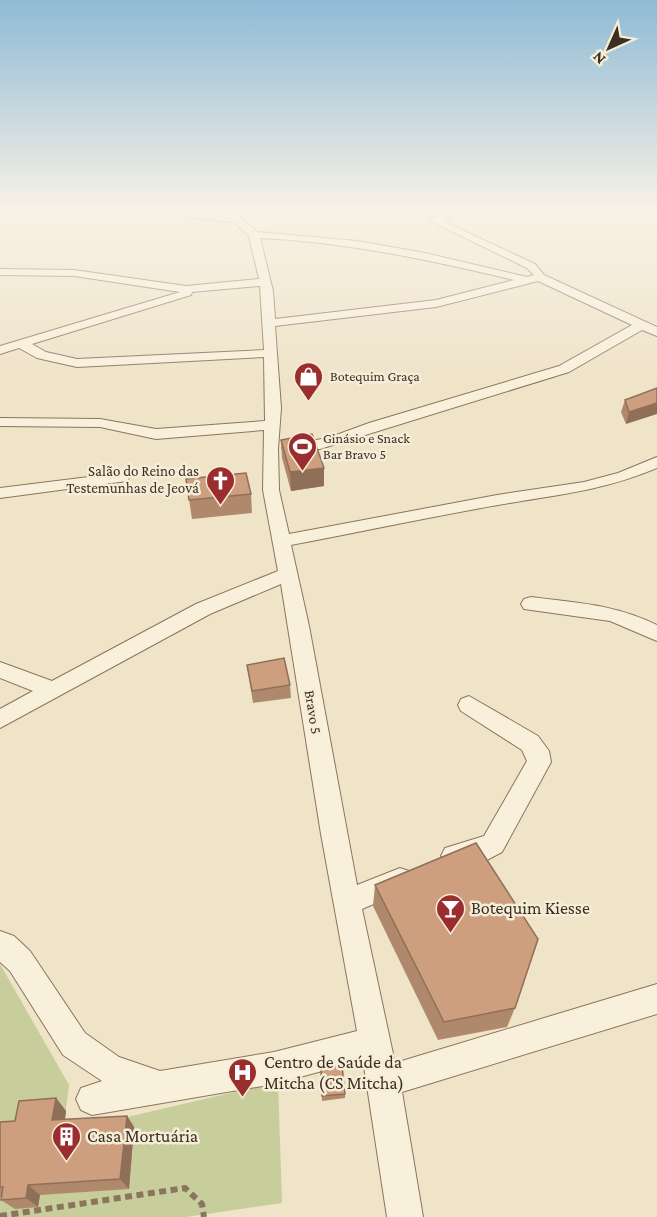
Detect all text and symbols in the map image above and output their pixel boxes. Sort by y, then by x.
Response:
north arrow [579,18,639,78]
text: N [589,48,609,68]
shop icon: Botequim Graça [293,360,325,402]
place label: Botequim Graça [330,368,420,384]
sports icon: Ginásio e Snack Bar Bravo 5 [286,430,318,472]
place label: Ginásio e Snack Bar Bravo 5 [323,430,410,462]
place label: Salão do Reino das Testemunhas de Jeová [66,463,199,497]
church icon: Salão do Reino das Testemunhas de Jeová [204,464,236,506]
street label: Bravo 5 [302,689,324,735]
bar icon: Botequim Kiesse [434,892,466,934]
place label: Botequim Kiesse [471,898,590,918]
place label: Centro de Saúde da Mitcha (CS Mitcha) [264,1052,404,1094]
hospital icon: Centro de Saúde da Mitcha (CS Mitcha) [227,1056,259,1098]
building icon: Casa Mortuária [50,1120,82,1162]
place label: Casa Mortuária [87,1126,198,1146]

